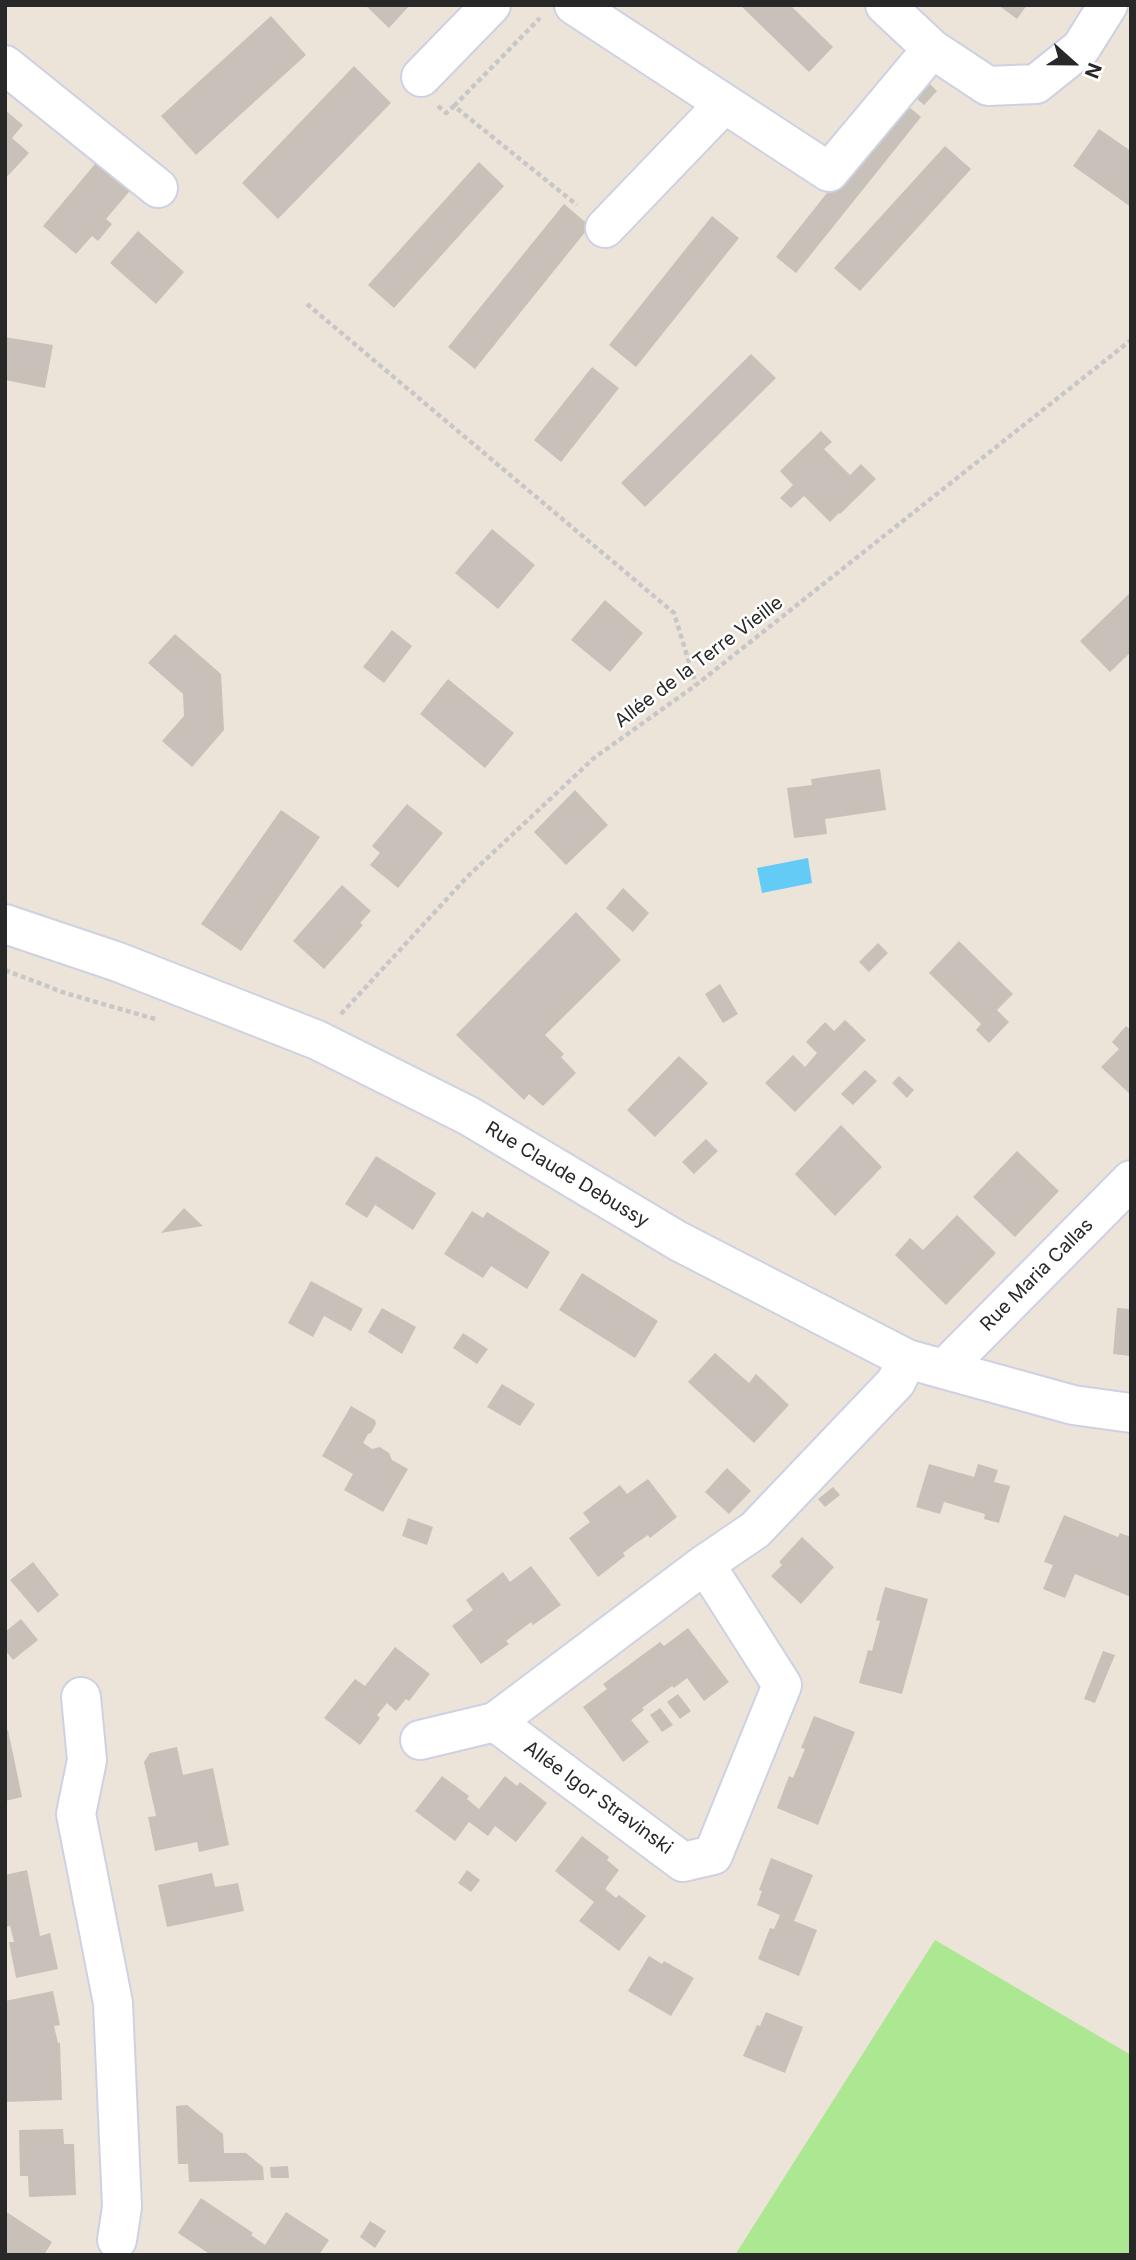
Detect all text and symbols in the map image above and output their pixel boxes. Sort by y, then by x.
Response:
north arrow [1038,28,1108,98]
text: N [1080,60,1106,82]
street label: Allée de la Terre Vieille [610,591,788,733]
street label: Rue Claude Debussy [481,1117,653,1233]
street label: Rue Maria Callas [976,1214,1098,1336]
street label: Allée Igor Stravinski [519,1736,677,1860]

